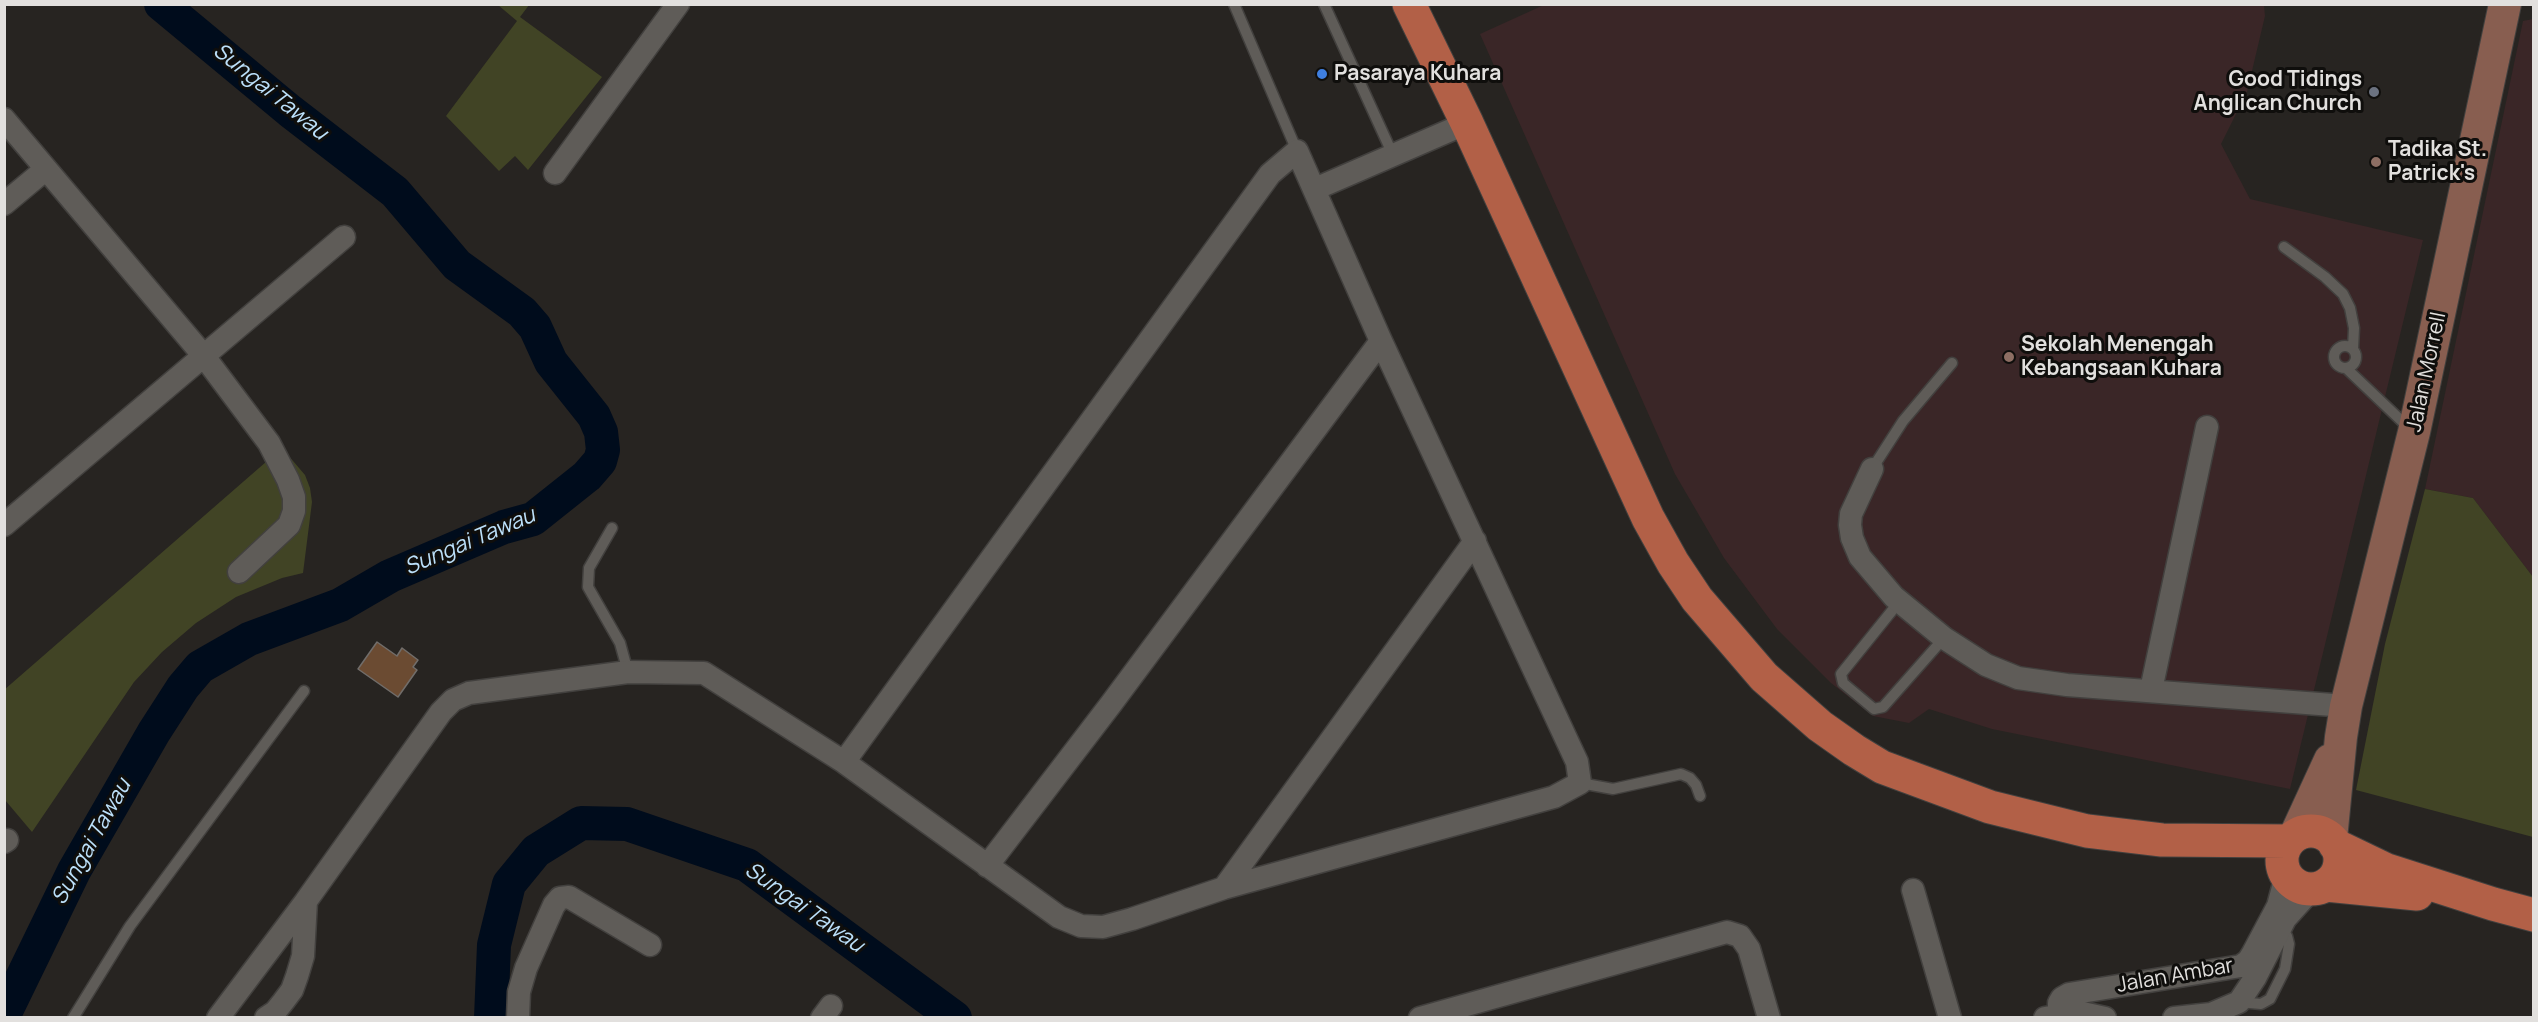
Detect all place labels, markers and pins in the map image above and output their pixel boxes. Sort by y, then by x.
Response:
place label: Pasaraya Kuhara [1334,61,1501,87]
marker: Pasaraya Kuhara [1315,67,1329,81]
place label: Good Tidings Anglican Church [2194,67,2362,117]
marker: Good Tidings Anglican Church [2367,85,2381,99]
place label: Tadika St. Patrick's [2388,137,2487,187]
marker: Tadika St. Patrick's [2369,155,2383,169]
place label: Sekolah Menengah Kebangsaan Kuhara [2021,332,2222,382]
marker: Sekolah Menengah Kebangsaan Kuhara [2002,350,2016,364]

